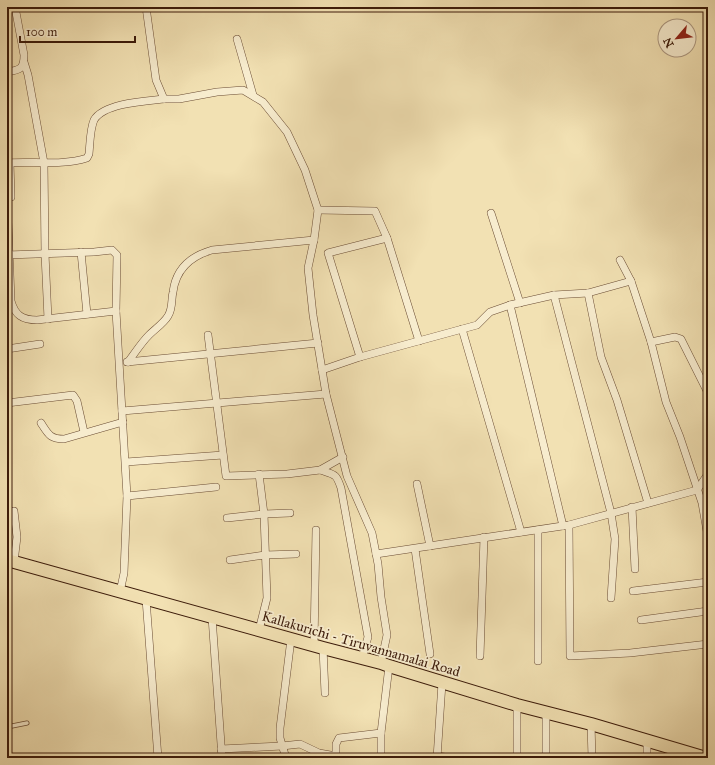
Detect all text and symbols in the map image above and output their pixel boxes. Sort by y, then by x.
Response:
scale bar [20,18,135,44]
north arrow [657,18,697,58]
text: 100 m [26,25,57,39]
text: N [660,35,677,50]
street label: Kallakurichi - Tiruvannamalai Road [260,607,462,681]

